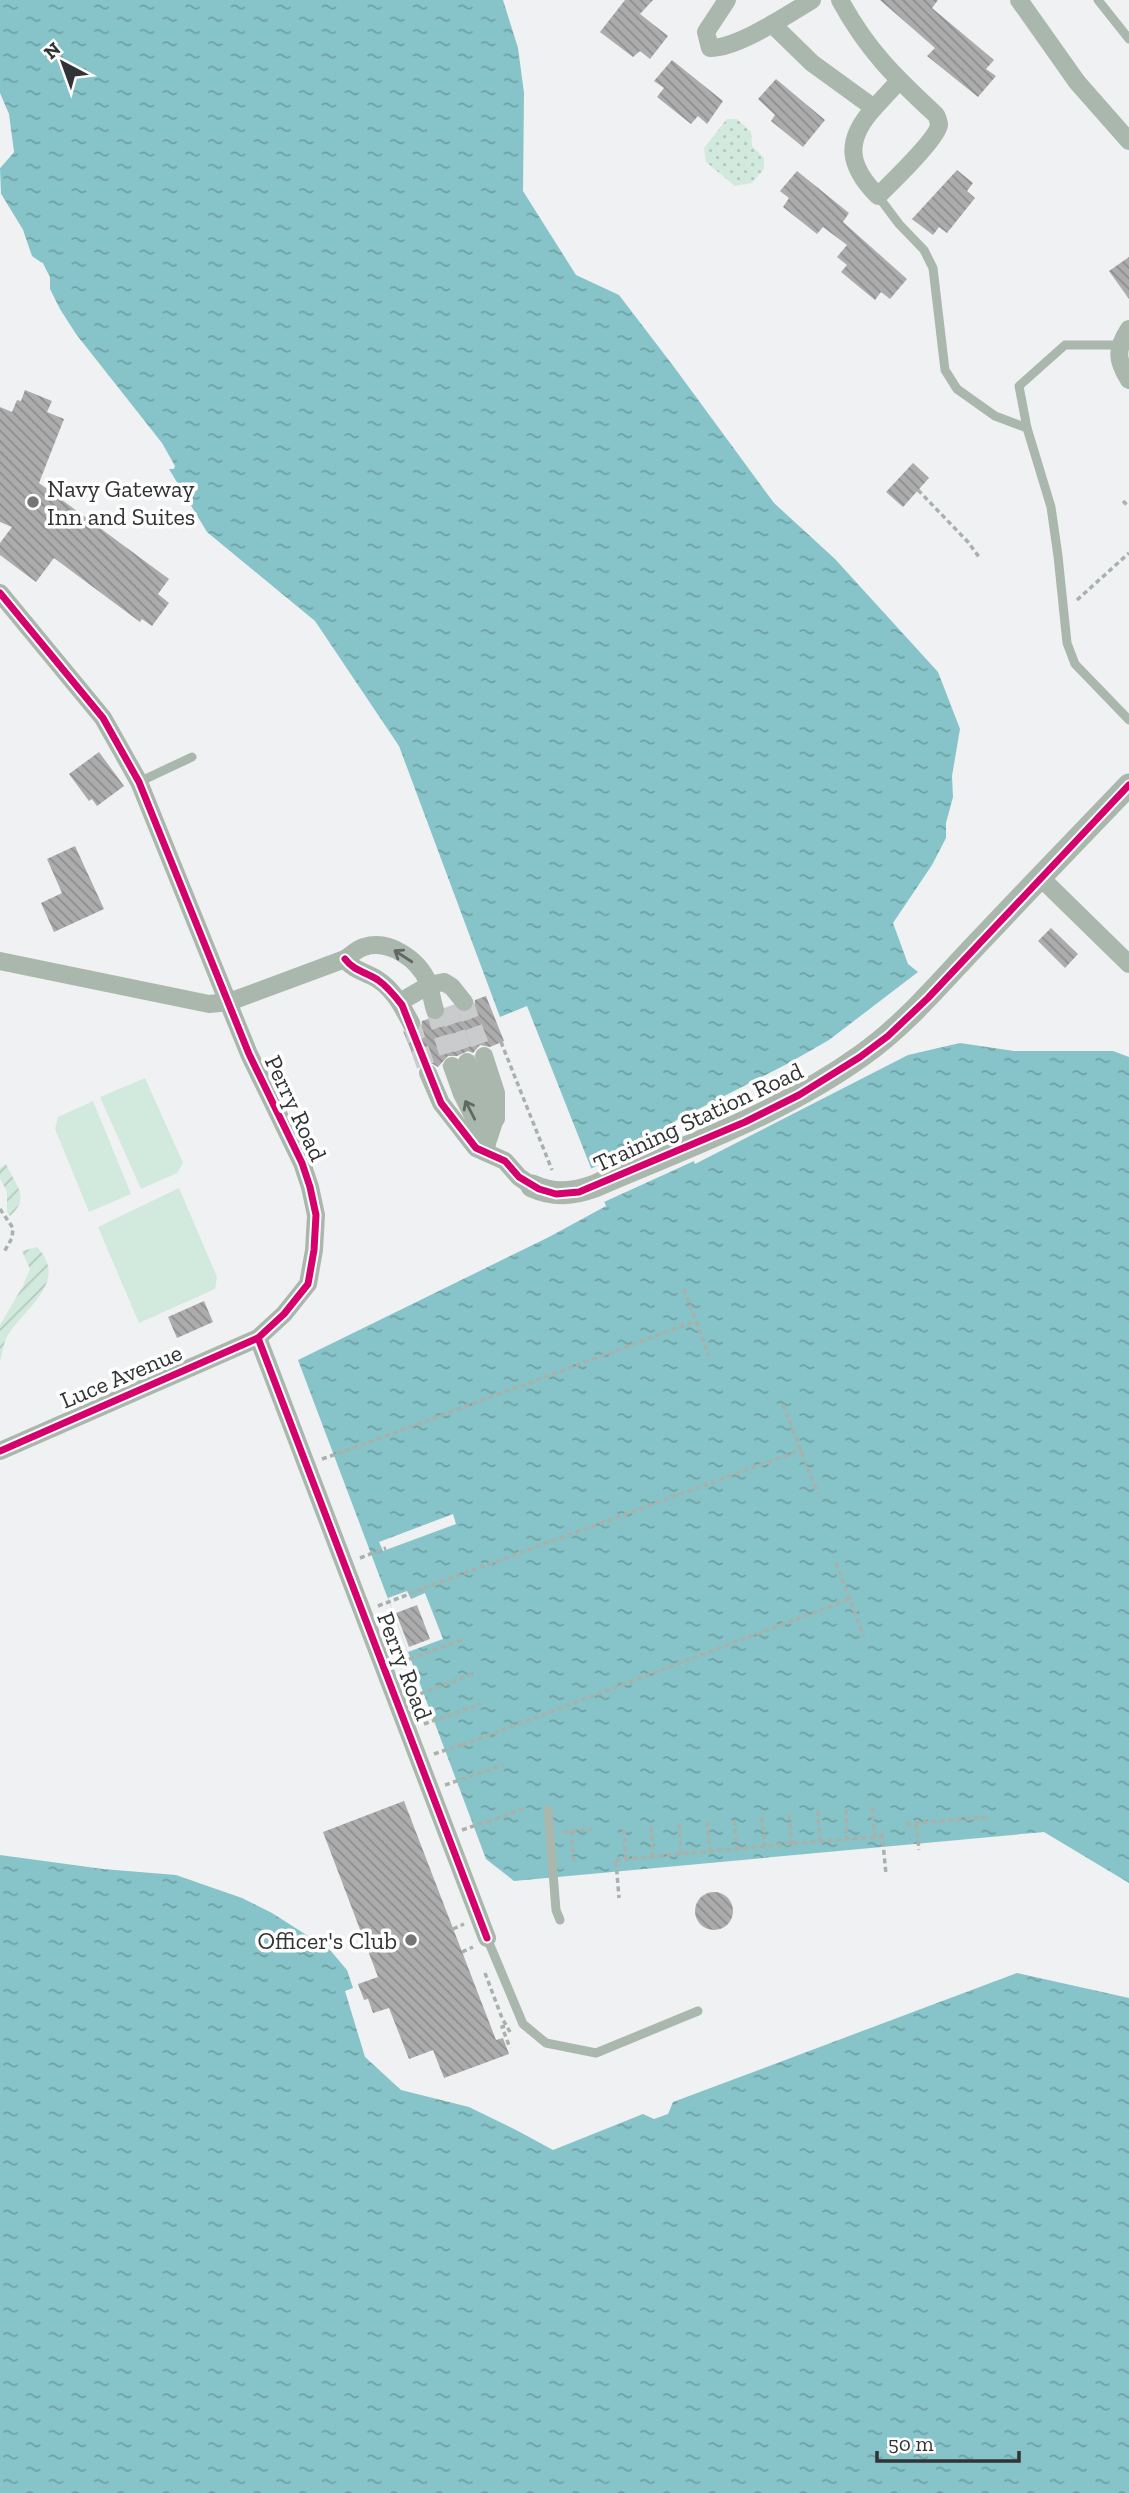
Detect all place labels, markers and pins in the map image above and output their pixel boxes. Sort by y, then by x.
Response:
place label: Navy Gateway Inn and Suites [47,474,195,531]
marker: Navy Gateway Inn and Suites [25,494,41,510]
place label: Officer's Club [258,1926,397,1955]
marker: Officer's Club [403,1932,419,1948]

